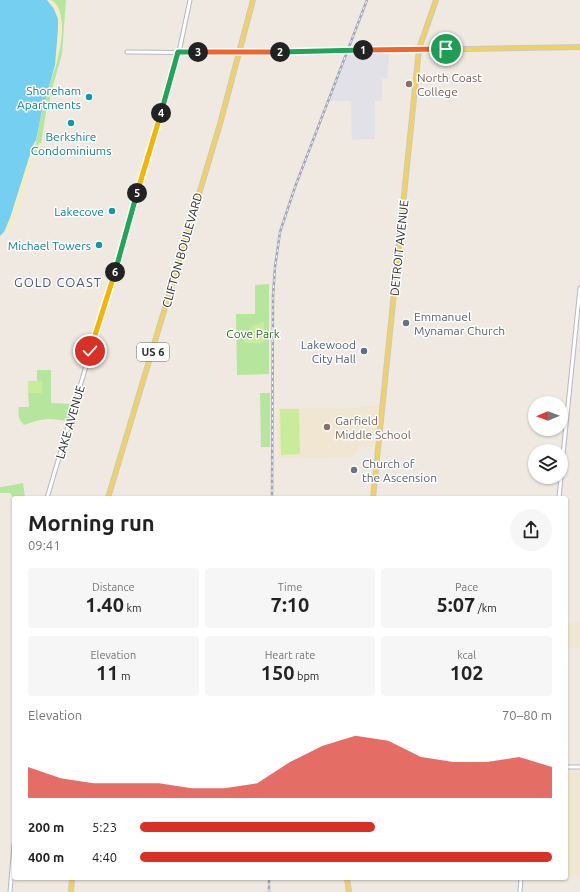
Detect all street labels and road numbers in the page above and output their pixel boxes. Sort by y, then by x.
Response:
street label: CLIFTON BOULEVARD [159,191,205,309]
street label: DETROIT AVENUE [388,199,411,297]
road number: US 6 [137,343,169,361]
street label: LAKE AVENUE [53,383,87,460]

